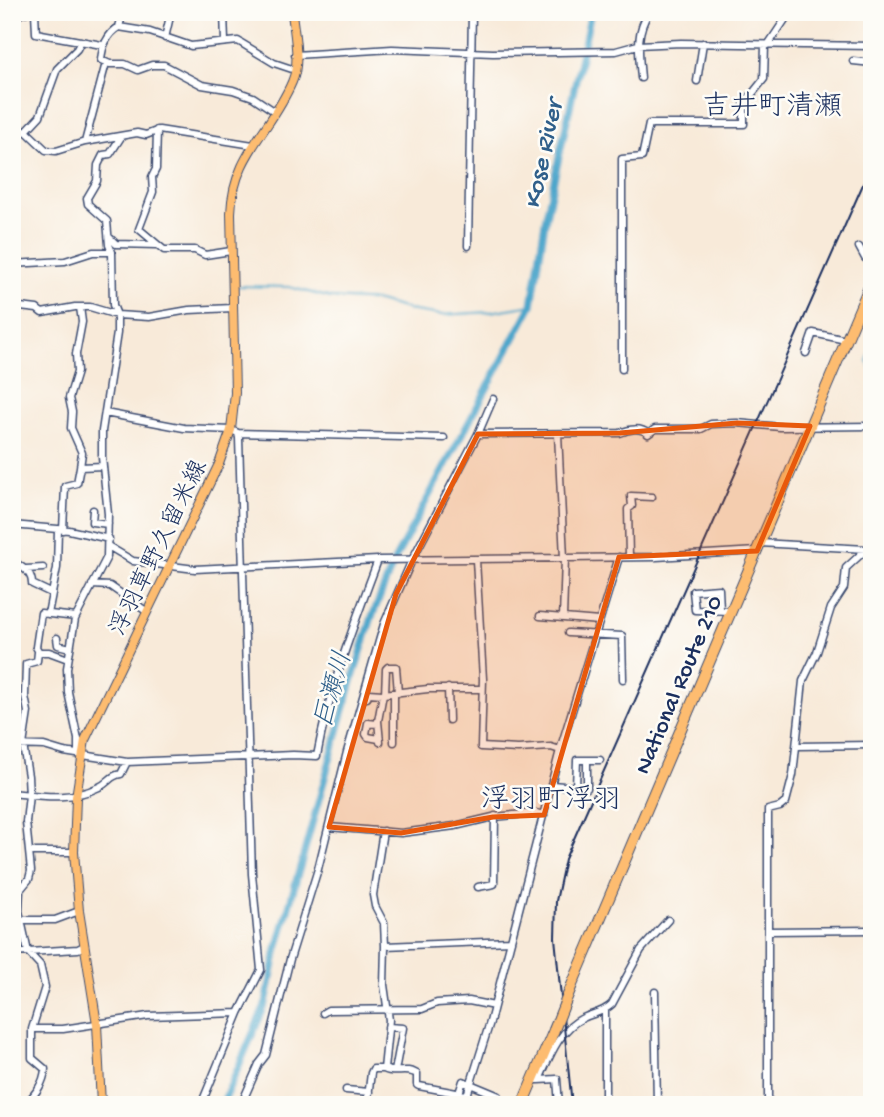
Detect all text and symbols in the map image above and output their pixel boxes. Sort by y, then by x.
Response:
district label: 吉井町清瀬 [702,91,842,125]
water label: Kose River [519,93,573,212]
street label: 浮羽草野久留米線 [104,455,215,641]
street label: National Route 210 [629,592,731,779]
water label: 巨瀬川 [309,648,361,732]
district label: 浮羽町浮羽 [481,784,621,818]

